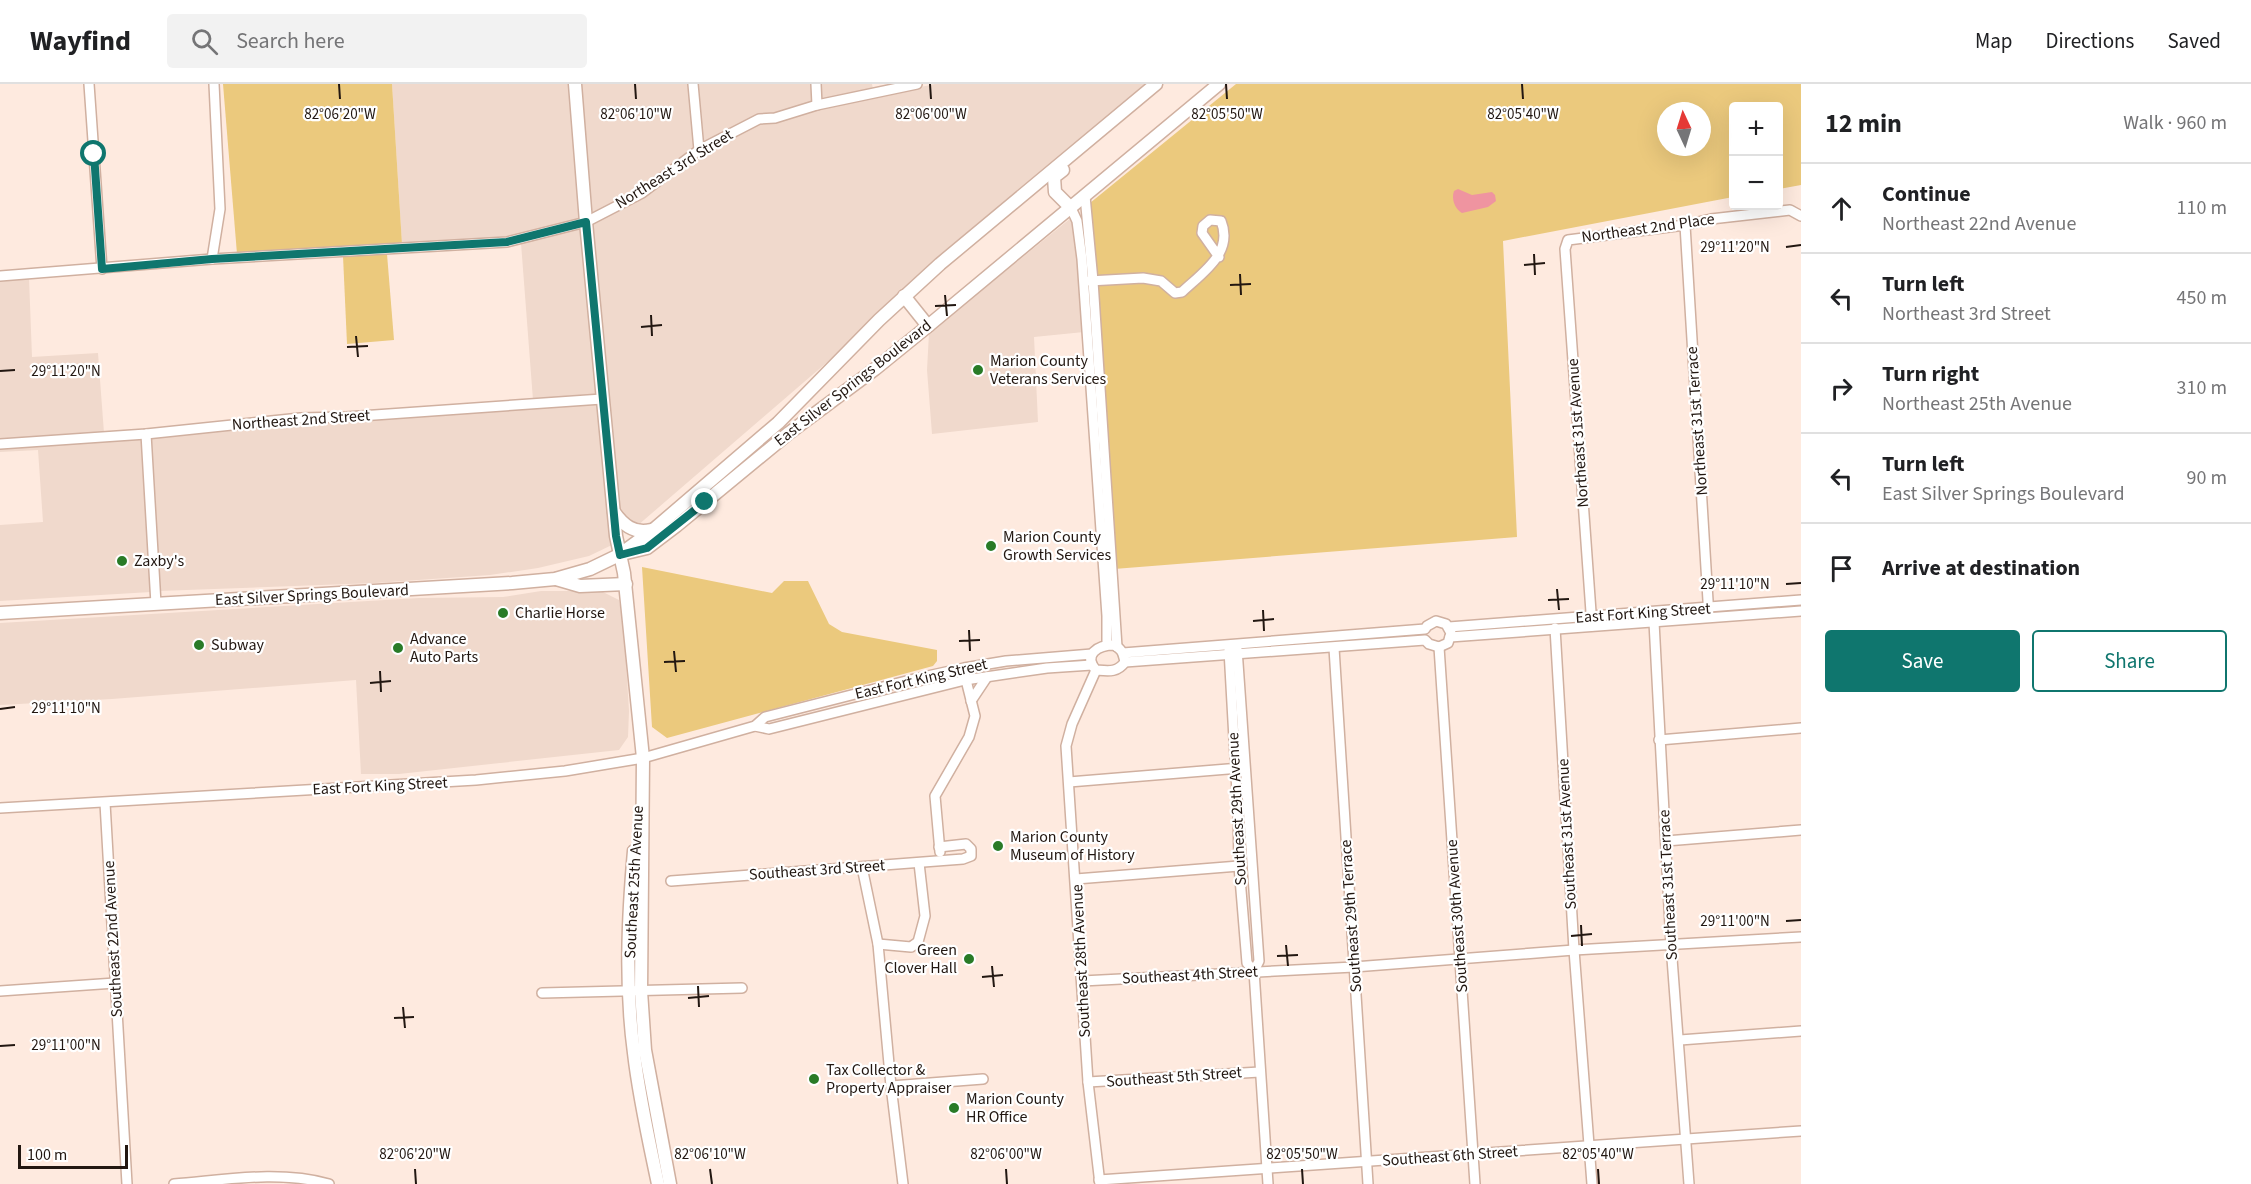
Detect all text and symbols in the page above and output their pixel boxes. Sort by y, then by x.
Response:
search box [167,14,587,68]
text: Wayfind [30,21,131,61]
icon: search [188,25,221,58]
text: Search here [236,25,345,57]
text: Map [1975,26,2013,56]
text: Directions [2046,26,2134,56]
text: Saved [2167,26,2221,56]
north arrow [1657,102,1711,156]
map controls [1729,102,1783,210]
button: + [1729,102,1783,156]
text: 82°06'20"W [304,104,376,125]
text: 82°06'10"W [600,104,672,125]
text: 82°06'00"W [895,104,967,125]
text: 82°05'50"W [1191,104,1263,125]
text: 82°05'40"W [1487,104,1559,125]
text: 12 min [1825,105,1902,142]
text: Walk · 960 m [2123,109,2227,137]
street label: Northeast 3rd Street [611,124,738,214]
route start [80,140,106,166]
button: − [1729,156,1783,210]
text: Continue [1882,178,1971,210]
icon: ahead [1825,192,1858,225]
text: 110 m [2177,194,2227,222]
street label: Northeast 2nd Place [1580,208,1716,248]
text: Northeast 22nd Avenue [1882,210,2076,238]
text: 29°11'20"N [1700,237,1770,258]
text: Turn left [1882,268,1964,300]
icon: left [1825,282,1858,315]
text: 450 m [2177,284,2227,312]
text: Northeast 3rd Street [1882,300,2051,328]
street label: East Silver Springs Boulevard [770,315,936,451]
street label: Northeast 31st Terrace [1681,346,1713,496]
place label: Marion County Veterans Services [990,350,1107,390]
street label: Northeast 31st Avenue [1562,358,1594,508]
text: Turn right [1882,358,1979,390]
text: 29°11'20"N [31,361,101,382]
marker: Marion County Veterans Services [971,363,985,377]
icon: right [1825,372,1858,405]
text: 310 m [2177,374,2227,402]
text: Northeast 25th Avenue [1882,390,2072,418]
street label: Northeast 2nd Street [231,404,371,436]
text: Turn left [1882,448,1964,480]
icon: left [1825,462,1858,495]
text: 90 m [2187,464,2227,492]
text: East Silver Springs Boulevard [1882,480,2125,508]
route end [691,488,717,514]
place label: Marion County Growth Services [1003,526,1111,566]
marker: Marion County Growth Services [984,539,998,553]
place label: Zaxby's [134,550,184,572]
icon: arrive [1825,552,1858,585]
text: Arrive at destination [1882,552,2080,584]
marker: Zaxby's [115,554,129,568]
text: 29°11'10"N [1700,574,1770,595]
street label: East Silver Springs Boulevard [214,579,410,611]
street label: East Fort King Street [1575,597,1712,629]
place label: Charlie Horse [515,602,605,624]
marker: Charlie Horse [496,606,510,620]
place label: Advance Auto Parts [410,628,479,668]
button: Save [1825,630,2020,692]
button: Share [2032,630,2227,692]
place label: Subway [211,634,264,656]
marker: Subway [192,638,206,652]
marker: Advance Auto Parts [391,641,405,655]
street label: East Fort King Street [853,653,990,705]
text: 29°11'10"N [31,698,101,719]
street label: Southeast 29th Avenue [1222,732,1252,886]
street label: Southeast 31st Avenue [1552,758,1582,910]
street label: East Fort King Street [312,771,449,801]
street label: Southeast 25th Avenue [619,805,649,959]
street label: Southeast 31st Terrace [1653,809,1683,961]
place label: Marion County Museum of History [1010,826,1135,866]
marker: Marion County Museum of History [991,839,1005,853]
street label: Southeast 29th Terrace [1335,839,1367,993]
street label: Southeast 30th Avenue [1441,839,1473,993]
street label: Southeast 3rd Street [748,854,886,886]
street label: Southeast 22nd Avenue [98,860,128,1018]
street label: Southeast 28th Avenue [1066,884,1096,1038]
text: 29°11'00"N [1700,911,1770,932]
place label: Green Clover Hall [884,939,957,979]
marker: Green Clover Hall [962,952,976,966]
street label: Southeast 4th Street [1121,960,1259,990]
text: 29°11'00"N [31,1035,101,1056]
place label: Tax Collector & Property Appraiser [826,1059,952,1099]
street label: Southeast 5th Street [1105,1061,1243,1093]
marker: Tax Collector & Property Appraiser [807,1072,821,1086]
place label: Marion County HR Office [966,1088,1064,1128]
marker: Marion County HR Office [947,1101,961,1115]
street label: Southeast 6th Street [1381,1140,1519,1172]
scale bar [18,1142,128,1170]
text: 100 m [27,1144,67,1166]
text: 82°06'20"W [379,1144,451,1165]
text: 82°06'10"W [674,1144,746,1165]
text: 82°06'00"W [970,1144,1042,1165]
text: 82°05'50"W [1266,1144,1338,1165]
text: 82°05'40"W [1562,1144,1634,1165]

